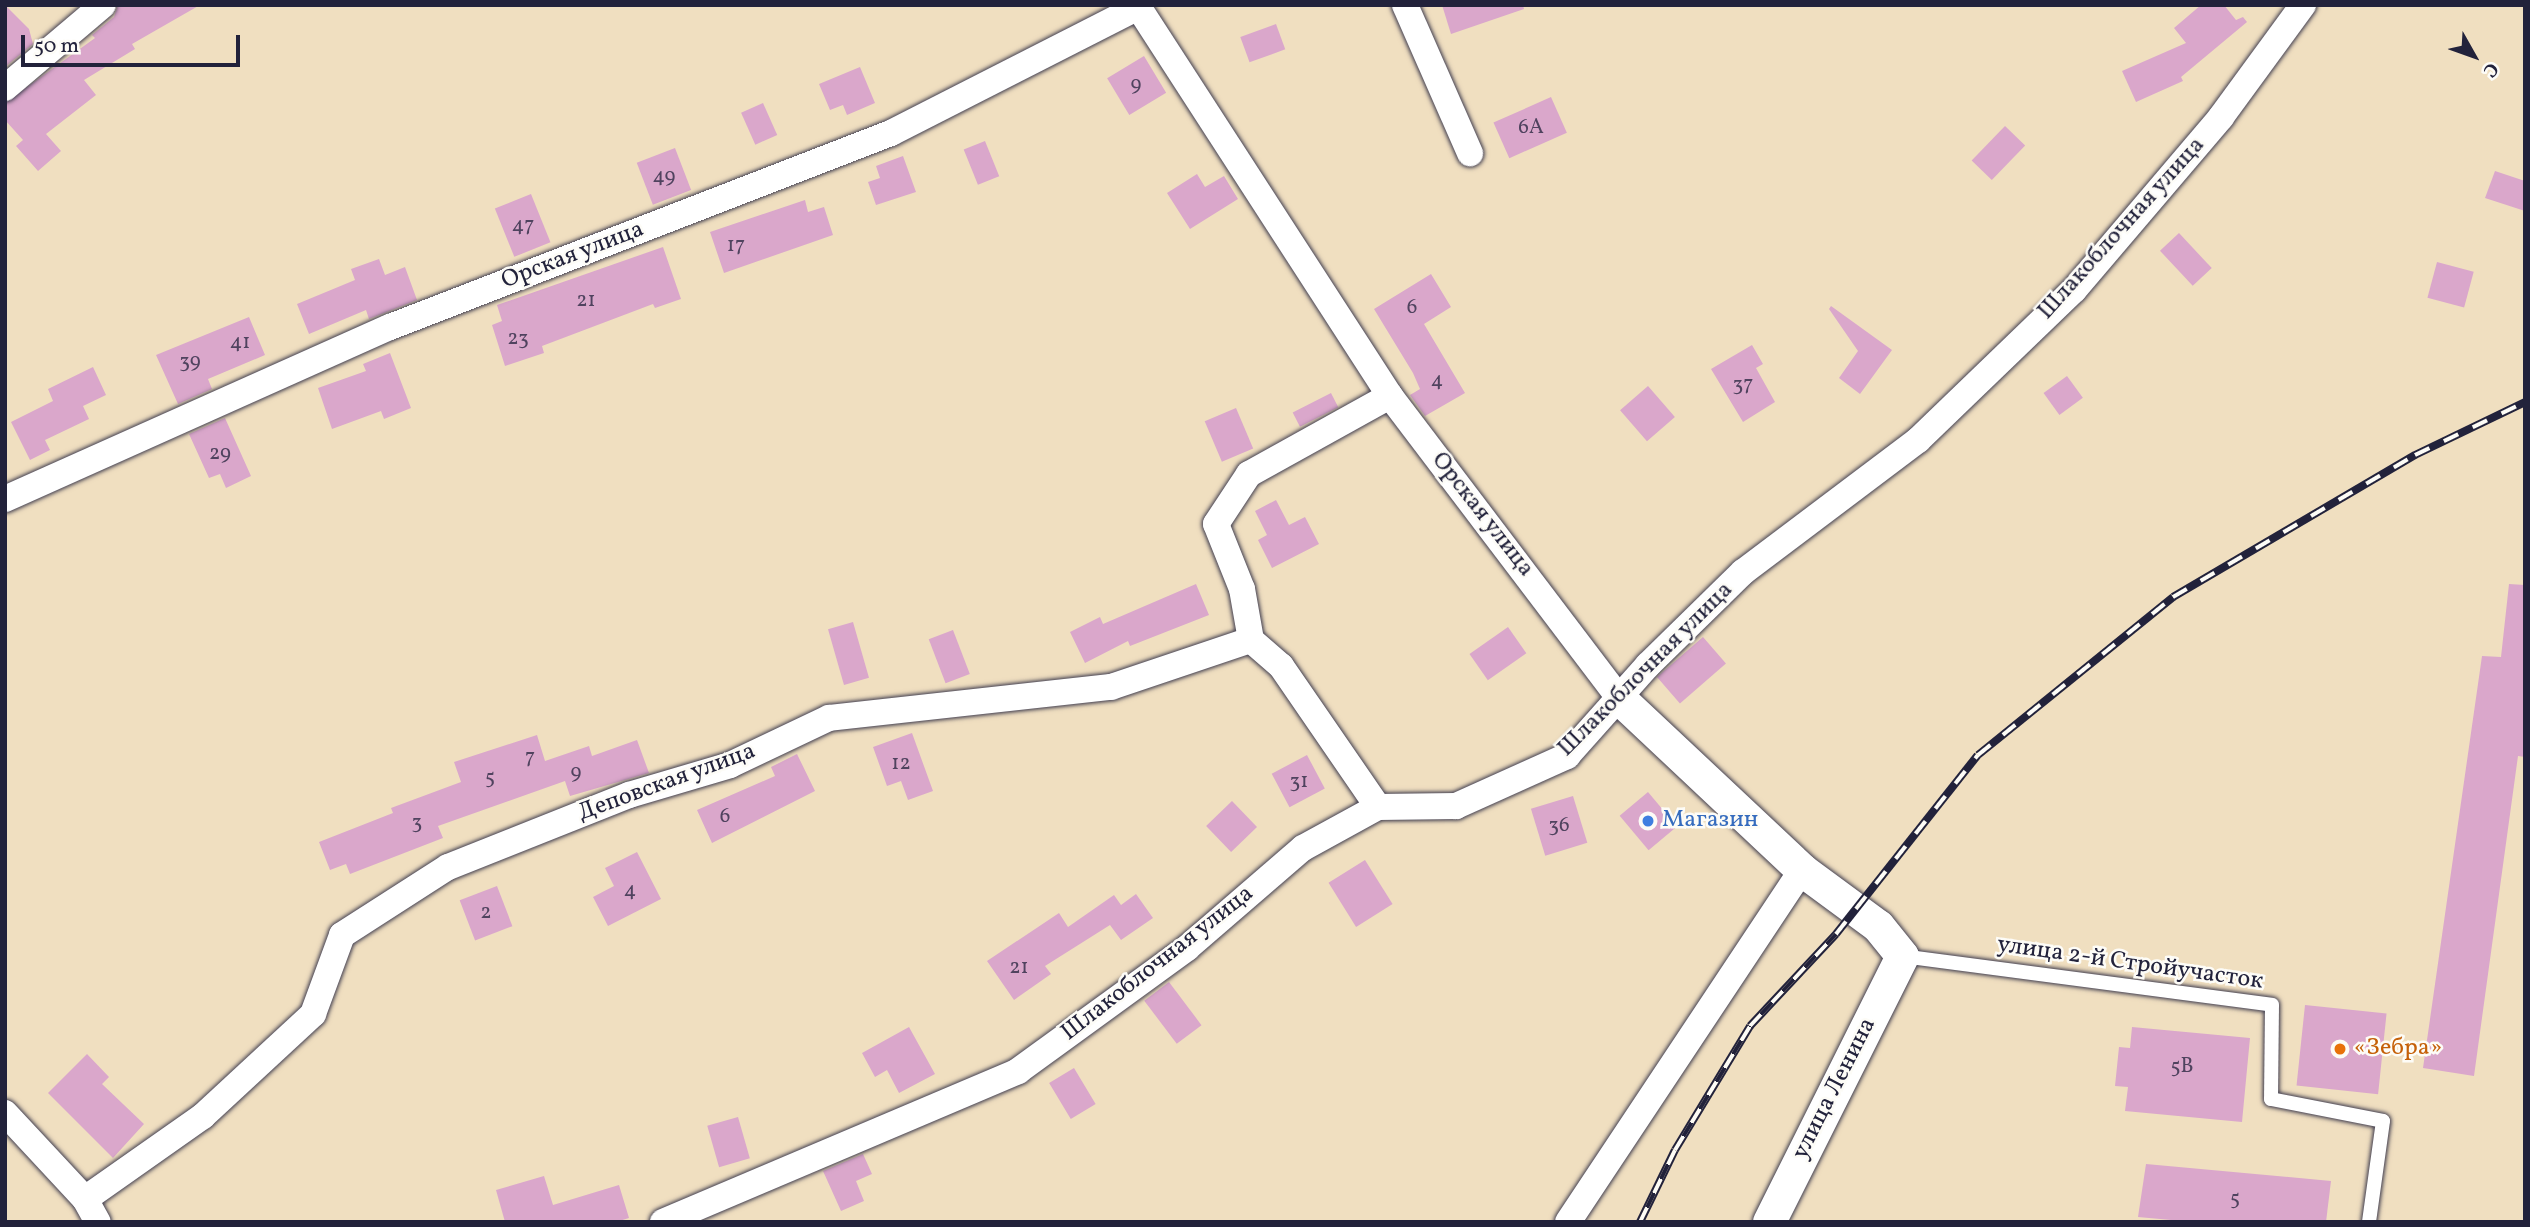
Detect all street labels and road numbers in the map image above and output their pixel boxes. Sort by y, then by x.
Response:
street label: Шлакоблочная улица [2032,131,2212,327]
street label: Орская улица [497,216,649,296]
street label: Орская улица [1424,447,1540,583]
street label: Шлакоблочная улица [1552,576,1740,764]
street label: Деповская улица [574,737,760,829]
street label: Шлакоблочная улица [1056,880,1260,1048]
street label: улица 2-й Стройучасток [1995,931,2265,997]
street label: улица Ленина [1787,1013,1883,1165]

